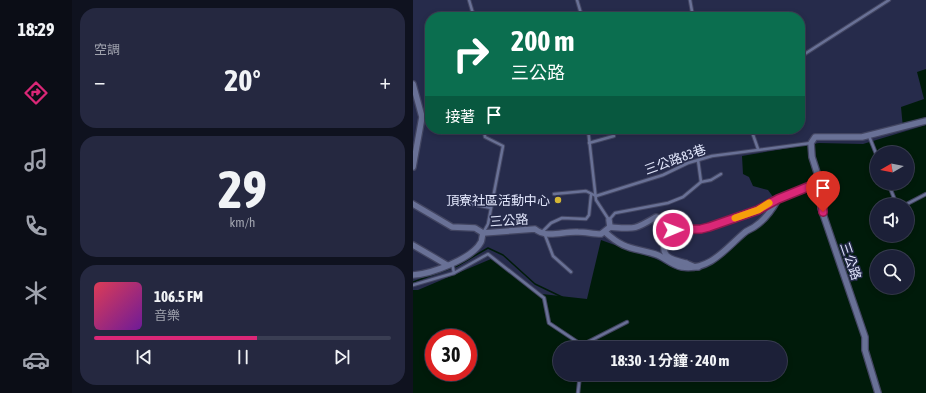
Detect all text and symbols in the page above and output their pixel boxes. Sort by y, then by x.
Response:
text: 18:29 [17,19,55,40]
text: 200 m [511,25,574,57]
icon: right [445,28,497,80]
text: 空調 [94,42,120,57]
text: 三公路 [511,62,565,83]
text: 20° [224,63,261,97]
text: − [94,68,105,94]
text: + [380,68,391,94]
icon: directions [22,79,50,107]
icon: arrive [483,104,505,126]
text: 接著 [445,108,475,125]
street label: 三公路83巷 [642,141,708,178]
icon: music [22,146,50,174]
north arrow [870,146,914,190]
map controls [870,146,914,294]
text: 29 [218,159,267,219]
pin [806,171,840,212]
icon: arrive [812,177,834,199]
place label: 頂寮社區活動中心 [446,193,550,208]
marker: 頂寮社區活動中心 [553,195,563,205]
button: sound [870,198,914,242]
position arrow [652,209,694,251]
icon: phone [22,212,50,240]
street label: 三公路 [489,212,529,229]
text: km/h [230,215,255,230]
street label: 三公路 [837,240,864,282]
button: search [870,250,914,294]
icon: climate [22,279,50,307]
text: 106.5 FM [154,288,203,305]
text: 音樂 [154,308,180,323]
speed limit sign: 30 [425,329,477,381]
icon: car [22,346,50,374]
icon: previous [133,346,155,368]
icon: pause [232,346,254,368]
icon: next [331,346,353,368]
text: 18:30 · 1 分鐘 · 240 m [611,352,729,369]

